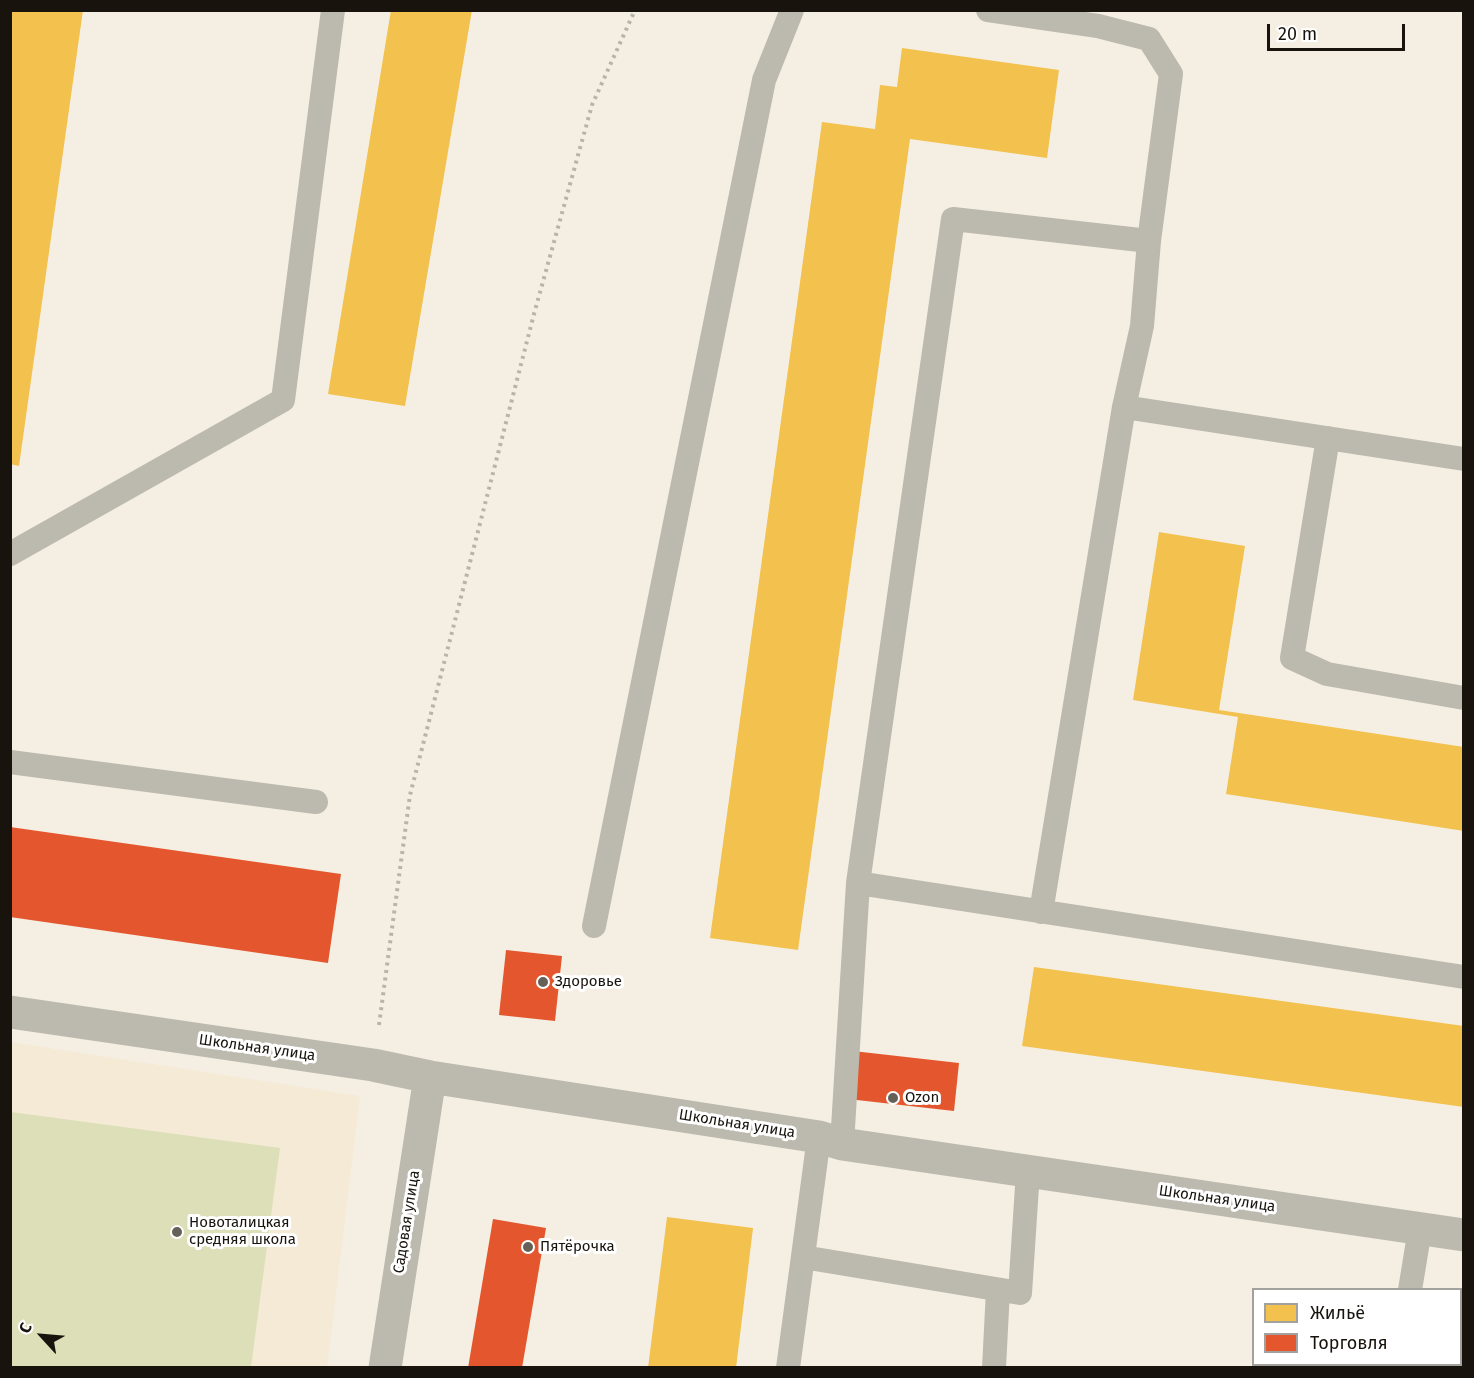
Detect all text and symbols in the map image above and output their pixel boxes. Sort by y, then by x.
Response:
scale bar [1270,12,1408,50]
text: 20 m [1278,23,1317,45]
place label: Здоровье [555,973,622,991]
marker: Здоровье [536,975,550,989]
street label: Школьная улица [198,1031,316,1065]
place label: Ozon [905,1089,939,1107]
marker: Ozon [886,1091,900,1105]
street label: Школьная улица [678,1106,796,1142]
street label: Садовая улица [390,1169,424,1275]
street label: Школьная улица [1158,1182,1276,1216]
place label: Новоталицкая средняя школа [189,1214,296,1249]
marker: Новоталицкая средняя школа [170,1225,184,1239]
place label: Пятёрочка [540,1238,615,1256]
marker: Пятёрочка [521,1240,535,1254]
legend [1252,1288,1462,1366]
text: Жильё [1310,1302,1365,1324]
north arrow [12,1306,72,1366]
text: С [15,1320,36,1336]
text: Торговля [1310,1332,1388,1354]

